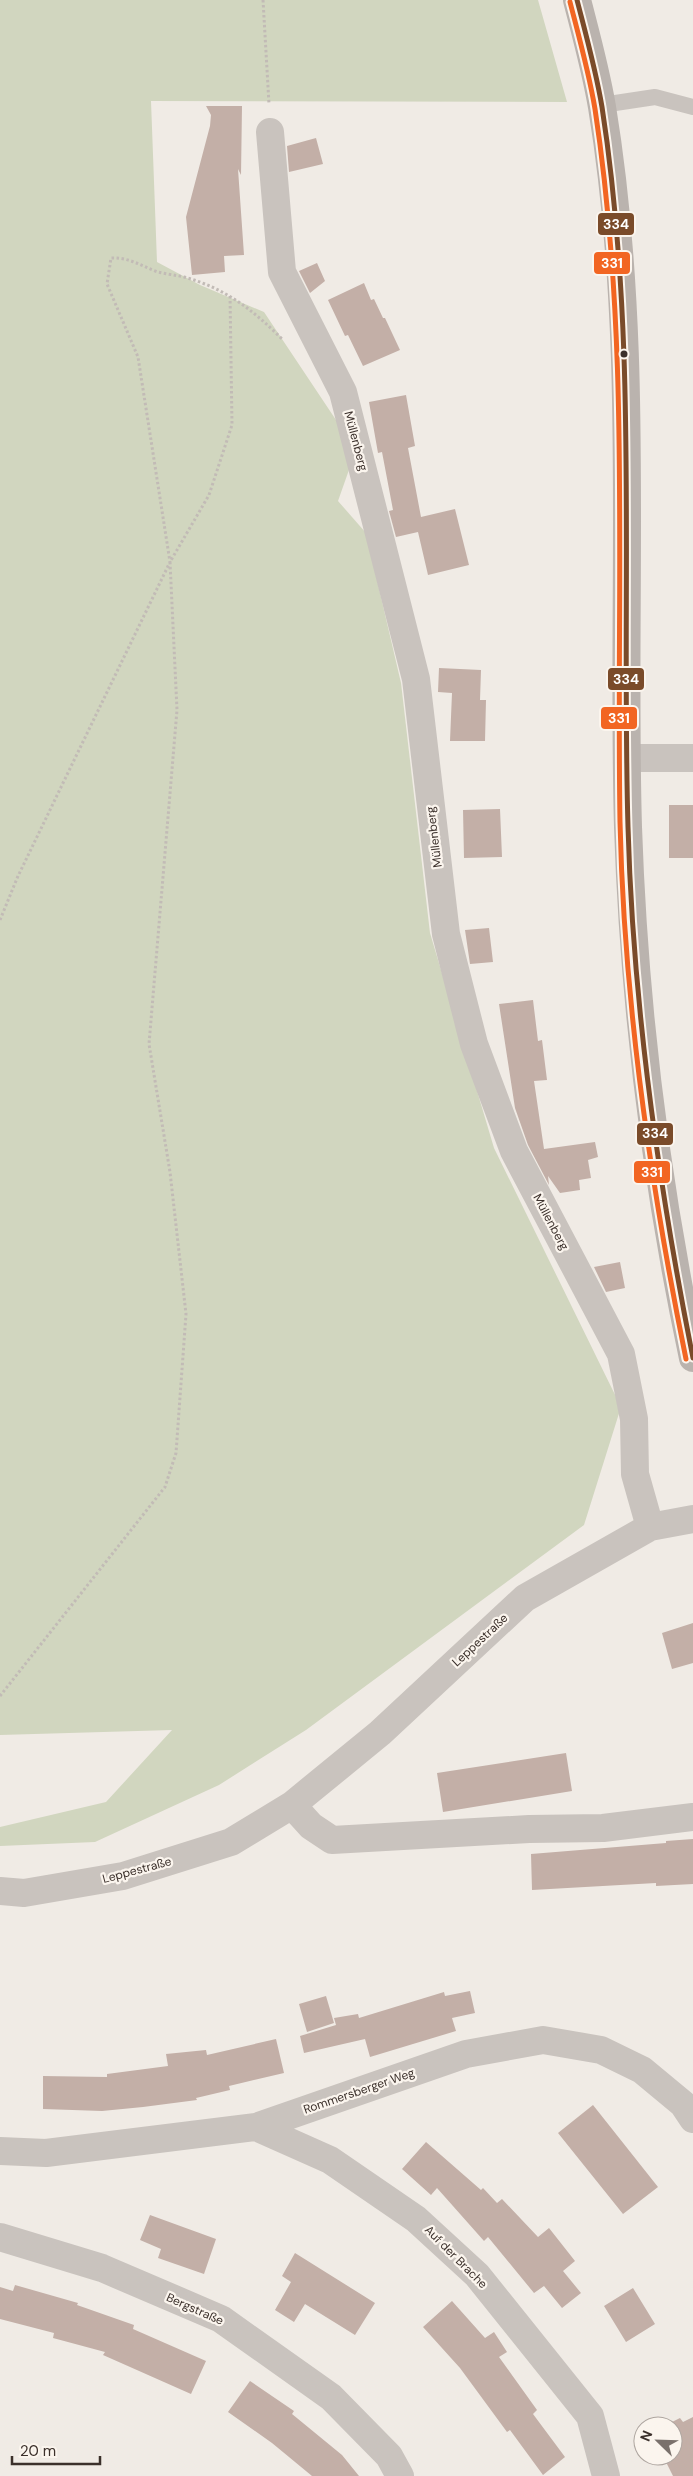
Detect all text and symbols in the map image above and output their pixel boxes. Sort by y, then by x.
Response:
line badge: 334 [597,212,635,236]
text: 334 [603,215,629,233]
line badge: 331 [593,251,631,275]
text: 331 [601,254,623,272]
unlabelled marker [619,349,629,359]
street label: Müllenberg [340,409,372,473]
line badge: 334 [607,667,645,691]
text: 334 [613,670,639,688]
line badge: 331 [600,706,638,730]
text: 331 [608,709,630,727]
street label: Müllenberg [422,805,446,868]
line badge: 334 [636,1122,674,1146]
text: 334 [642,1124,668,1142]
line badge: 331 [633,1160,671,1184]
text: 331 [641,1163,663,1181]
street label: Müllenberg [530,1191,573,1253]
street label: Leppestraße [449,1610,511,1670]
street label: Leppestraße [101,1853,173,1887]
street label: Rommersberger Weg [301,2064,417,2118]
street label: Auf der Brache [421,2222,491,2292]
street label: Bergstraße [164,2289,226,2329]
north arrow [633,2416,683,2466]
text: N [636,2428,656,2444]
scale bar [12,2434,100,2466]
text: 20 m [20,2441,56,2461]

